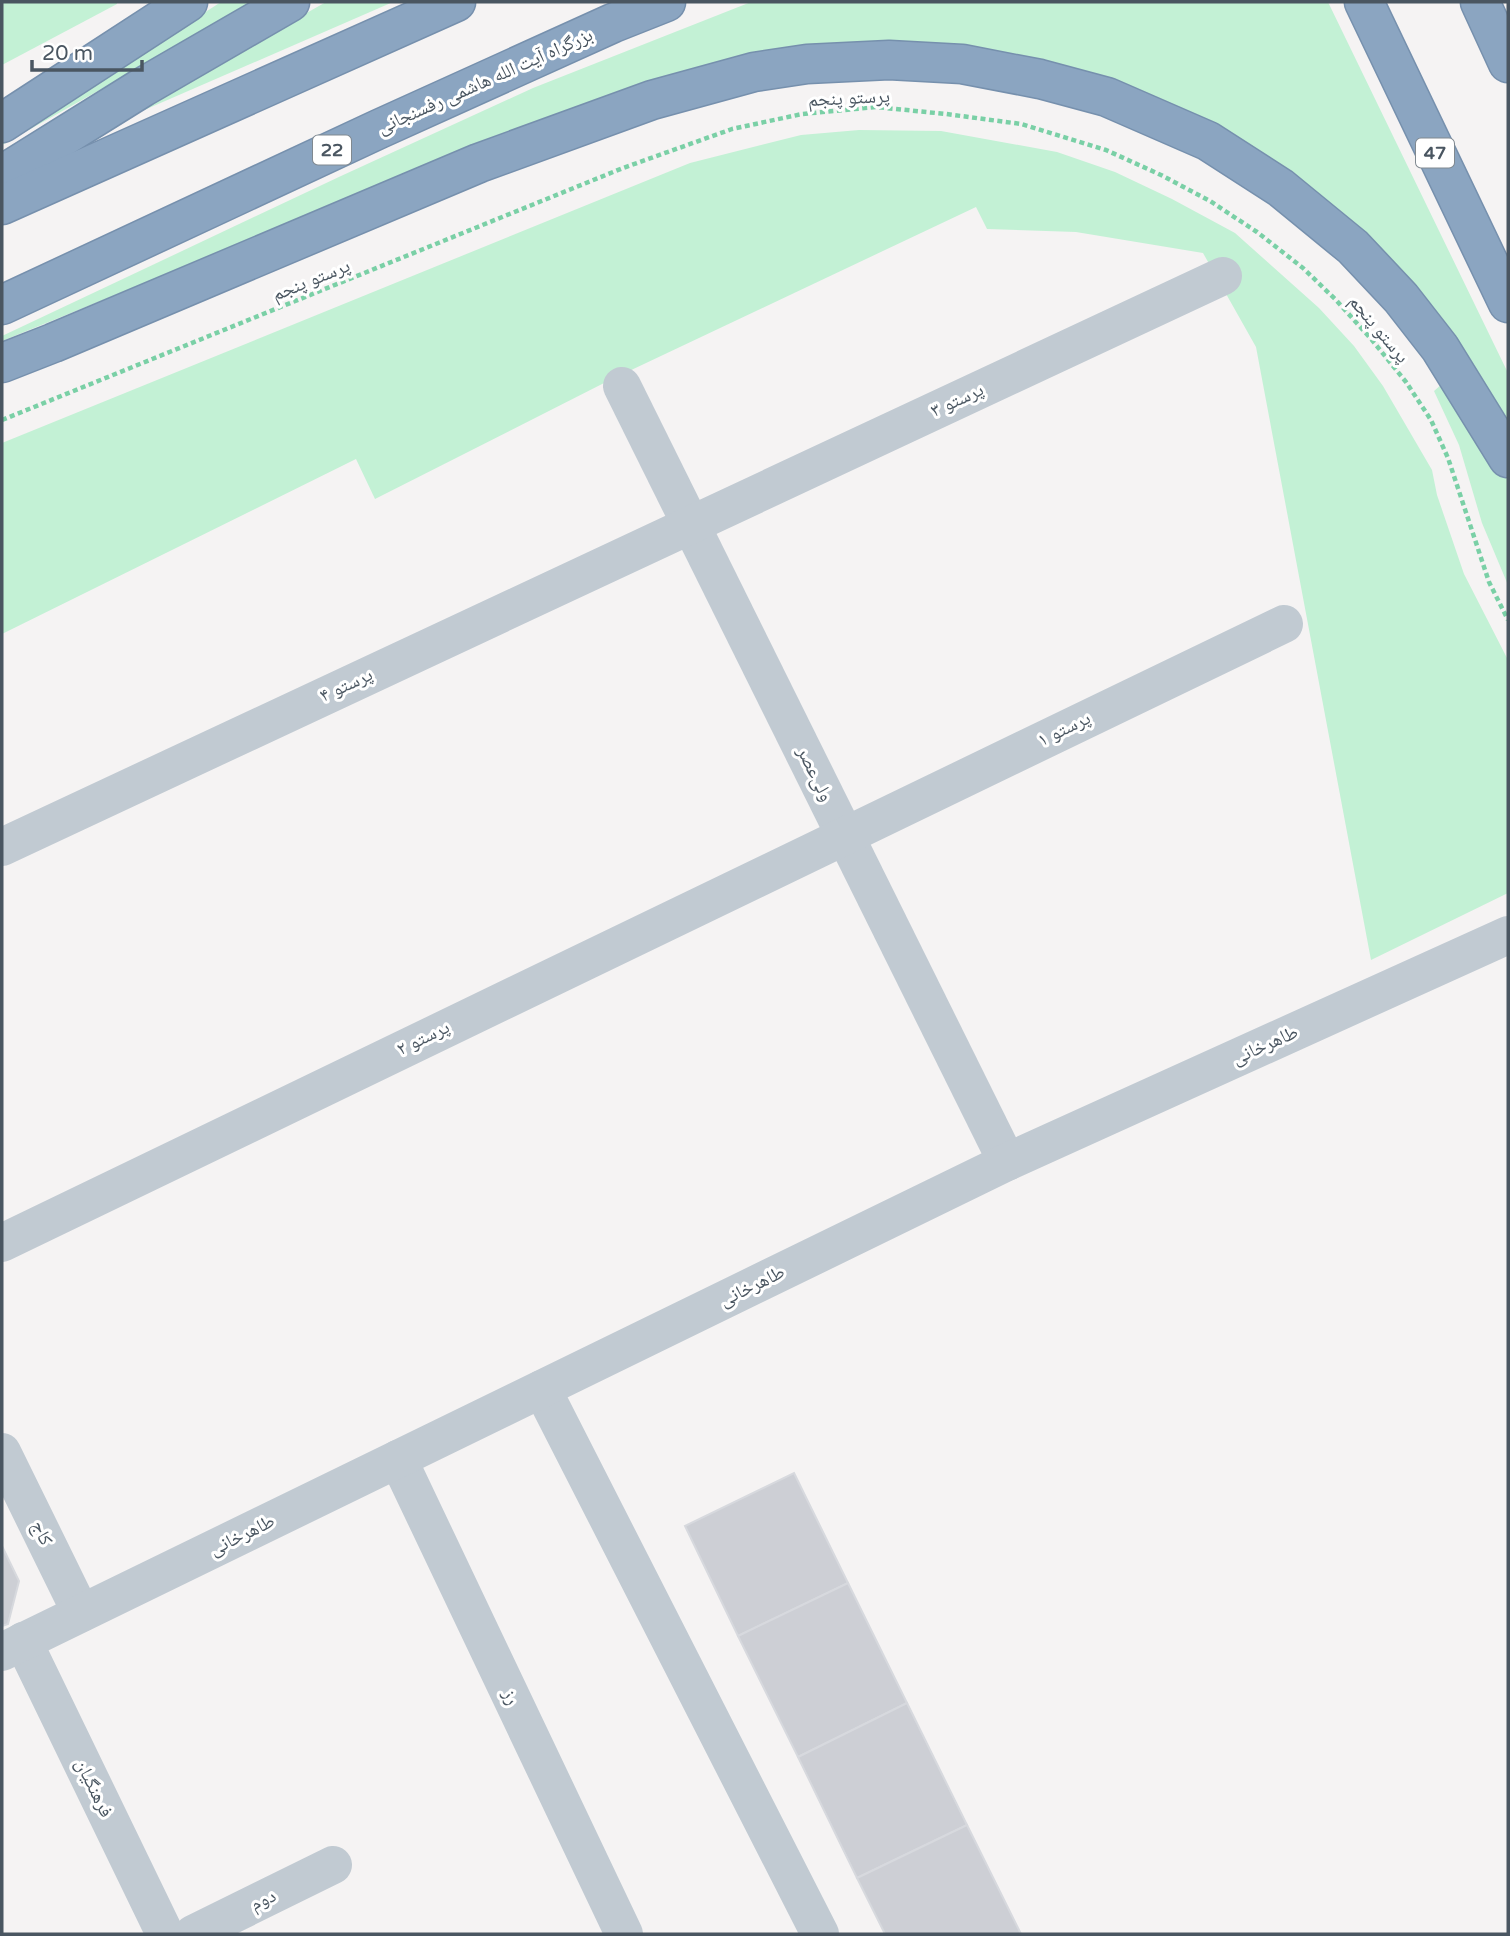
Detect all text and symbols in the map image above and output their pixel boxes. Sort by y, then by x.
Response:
street label: بزرگراه آیت الله هاشمی رفسنجانی [374,24,596,138]
scale bar [32,28,142,72]
text: 20 m [42,41,93,66]
street label: پرستو پنجم [807,85,891,112]
road number: 22 [313,135,351,164]
road number: 47 [1416,138,1454,168]
street label: پرستو پنجم [269,254,354,307]
street label: پرستو پنجم [1343,290,1414,368]
street label: پرستو ۳ [927,378,987,422]
street label: پرستو ۴ [316,663,376,707]
street label: پرستو ۱ [1034,707,1094,751]
street label: ولی‌عصر [792,742,838,805]
street label: پرستو ۲ [393,1016,453,1060]
street label: طاهرخانی [1229,1021,1301,1069]
street label: طاهرخانی [716,1261,788,1311]
street label: طاهرخانی [206,1510,278,1560]
street label: کاج [27,1517,57,1549]
street label: رز [498,1685,524,1708]
street label: فرهنگیان [70,1755,118,1821]
street label: دوم [246,1884,281,1917]

